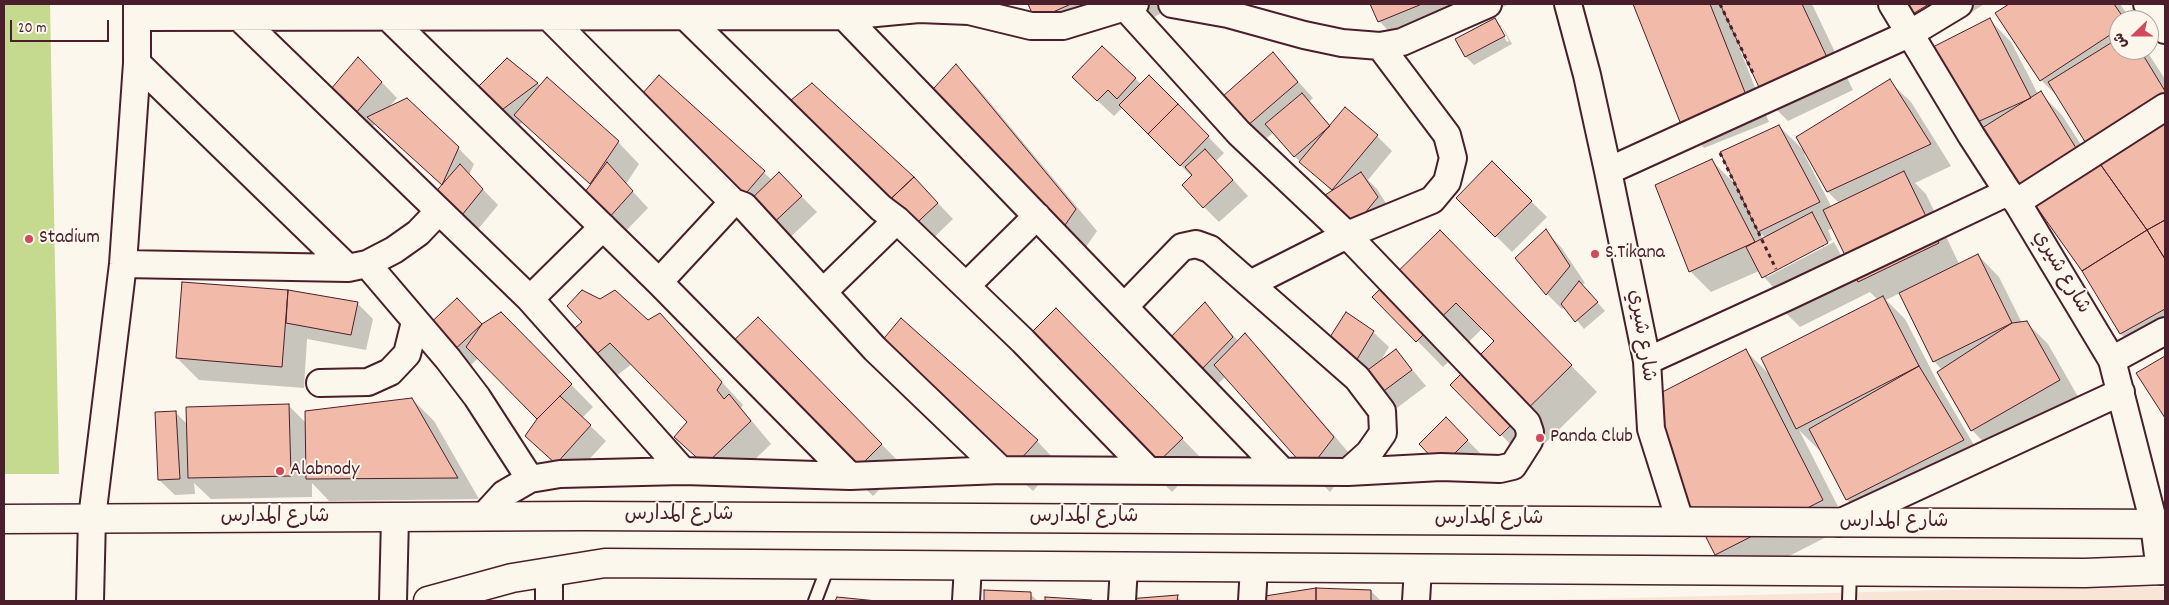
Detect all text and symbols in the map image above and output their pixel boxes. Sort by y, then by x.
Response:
scale bar [12,10,111,42]
north arrow [2109,10,2159,60]
text: 20 m [18,18,46,40]
text: ش [2109,29,2133,51]
place label: Stadium [39,227,100,251]
street label: شارع شيري [2026,227,2094,319]
marker: Stadium [23,233,35,245]
place label: S.Tikana [1605,242,1665,266]
marker: S.Tikana [1589,248,1601,260]
street label: شارع شيري [1621,288,1659,384]
place label: Panda Club [1550,426,1633,450]
marker: Panda Club [1534,432,1546,444]
place label: Alabnody [290,459,359,483]
marker: Alabnody [274,465,286,477]
street label: شارع المدارس [624,504,734,528]
street label: شارع المدارس [220,506,330,530]
street label: شارع المدارس [1029,506,1139,530]
street label: شارع المدارس [1434,508,1544,532]
street label: شارع المدارس [1839,511,1949,535]

